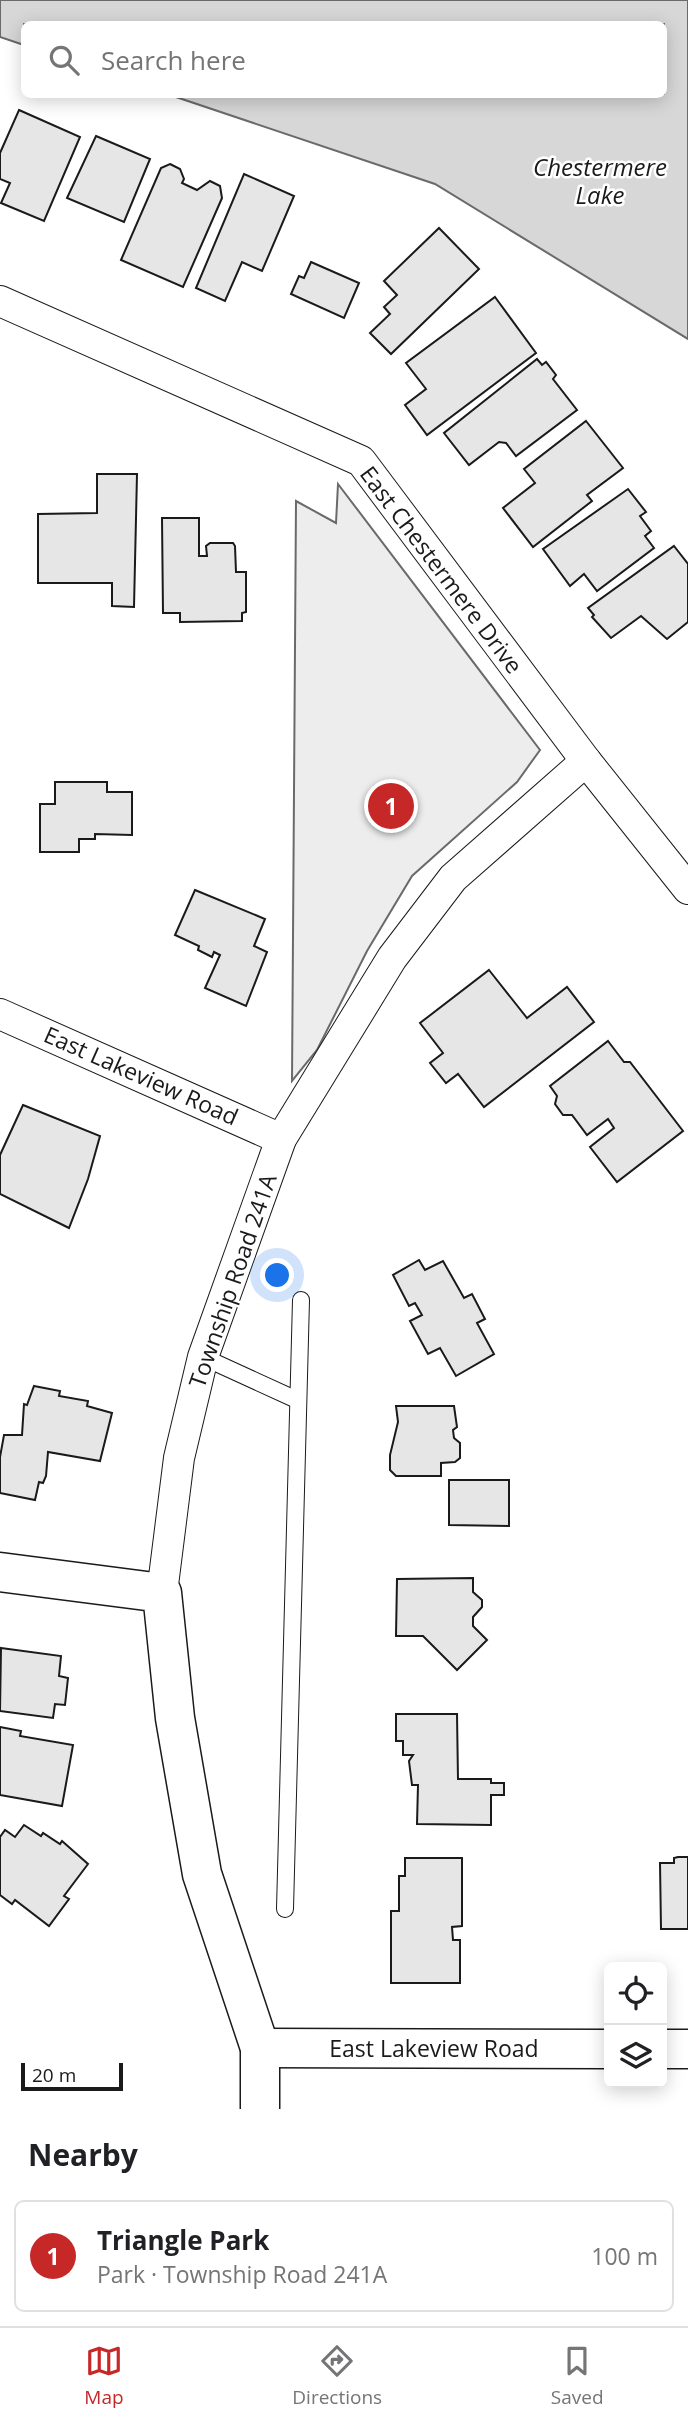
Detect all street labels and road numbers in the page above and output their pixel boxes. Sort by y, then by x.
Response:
street label: East Chestermere Drive [353,459,531,680]
street label: East Lakeview Road [39,1018,244,1132]
street label: Township Road 241A [180,1169,284,1392]
street label: East Lakeview Road [329,2032,539,2064]

